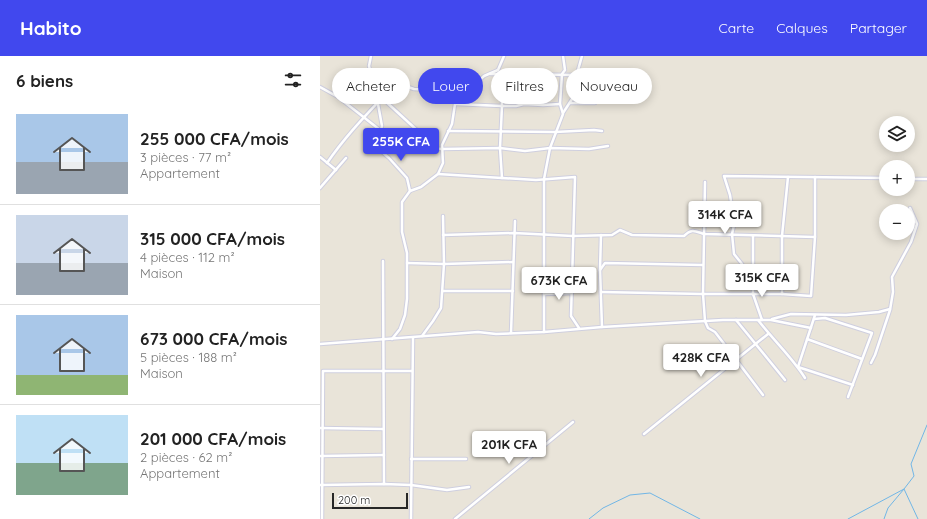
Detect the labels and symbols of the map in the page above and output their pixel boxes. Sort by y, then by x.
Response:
pin: 255K CFA [360,128,442,162]
pin: 314K CFA [684,201,766,235]
pin: 315K CFA [721,264,803,298]
pin: 673K CFA [518,267,600,301]
pin: 428K CFA [660,344,742,378]
pin: 201K CFA [468,431,550,465]
scale bar [332,491,408,510]

